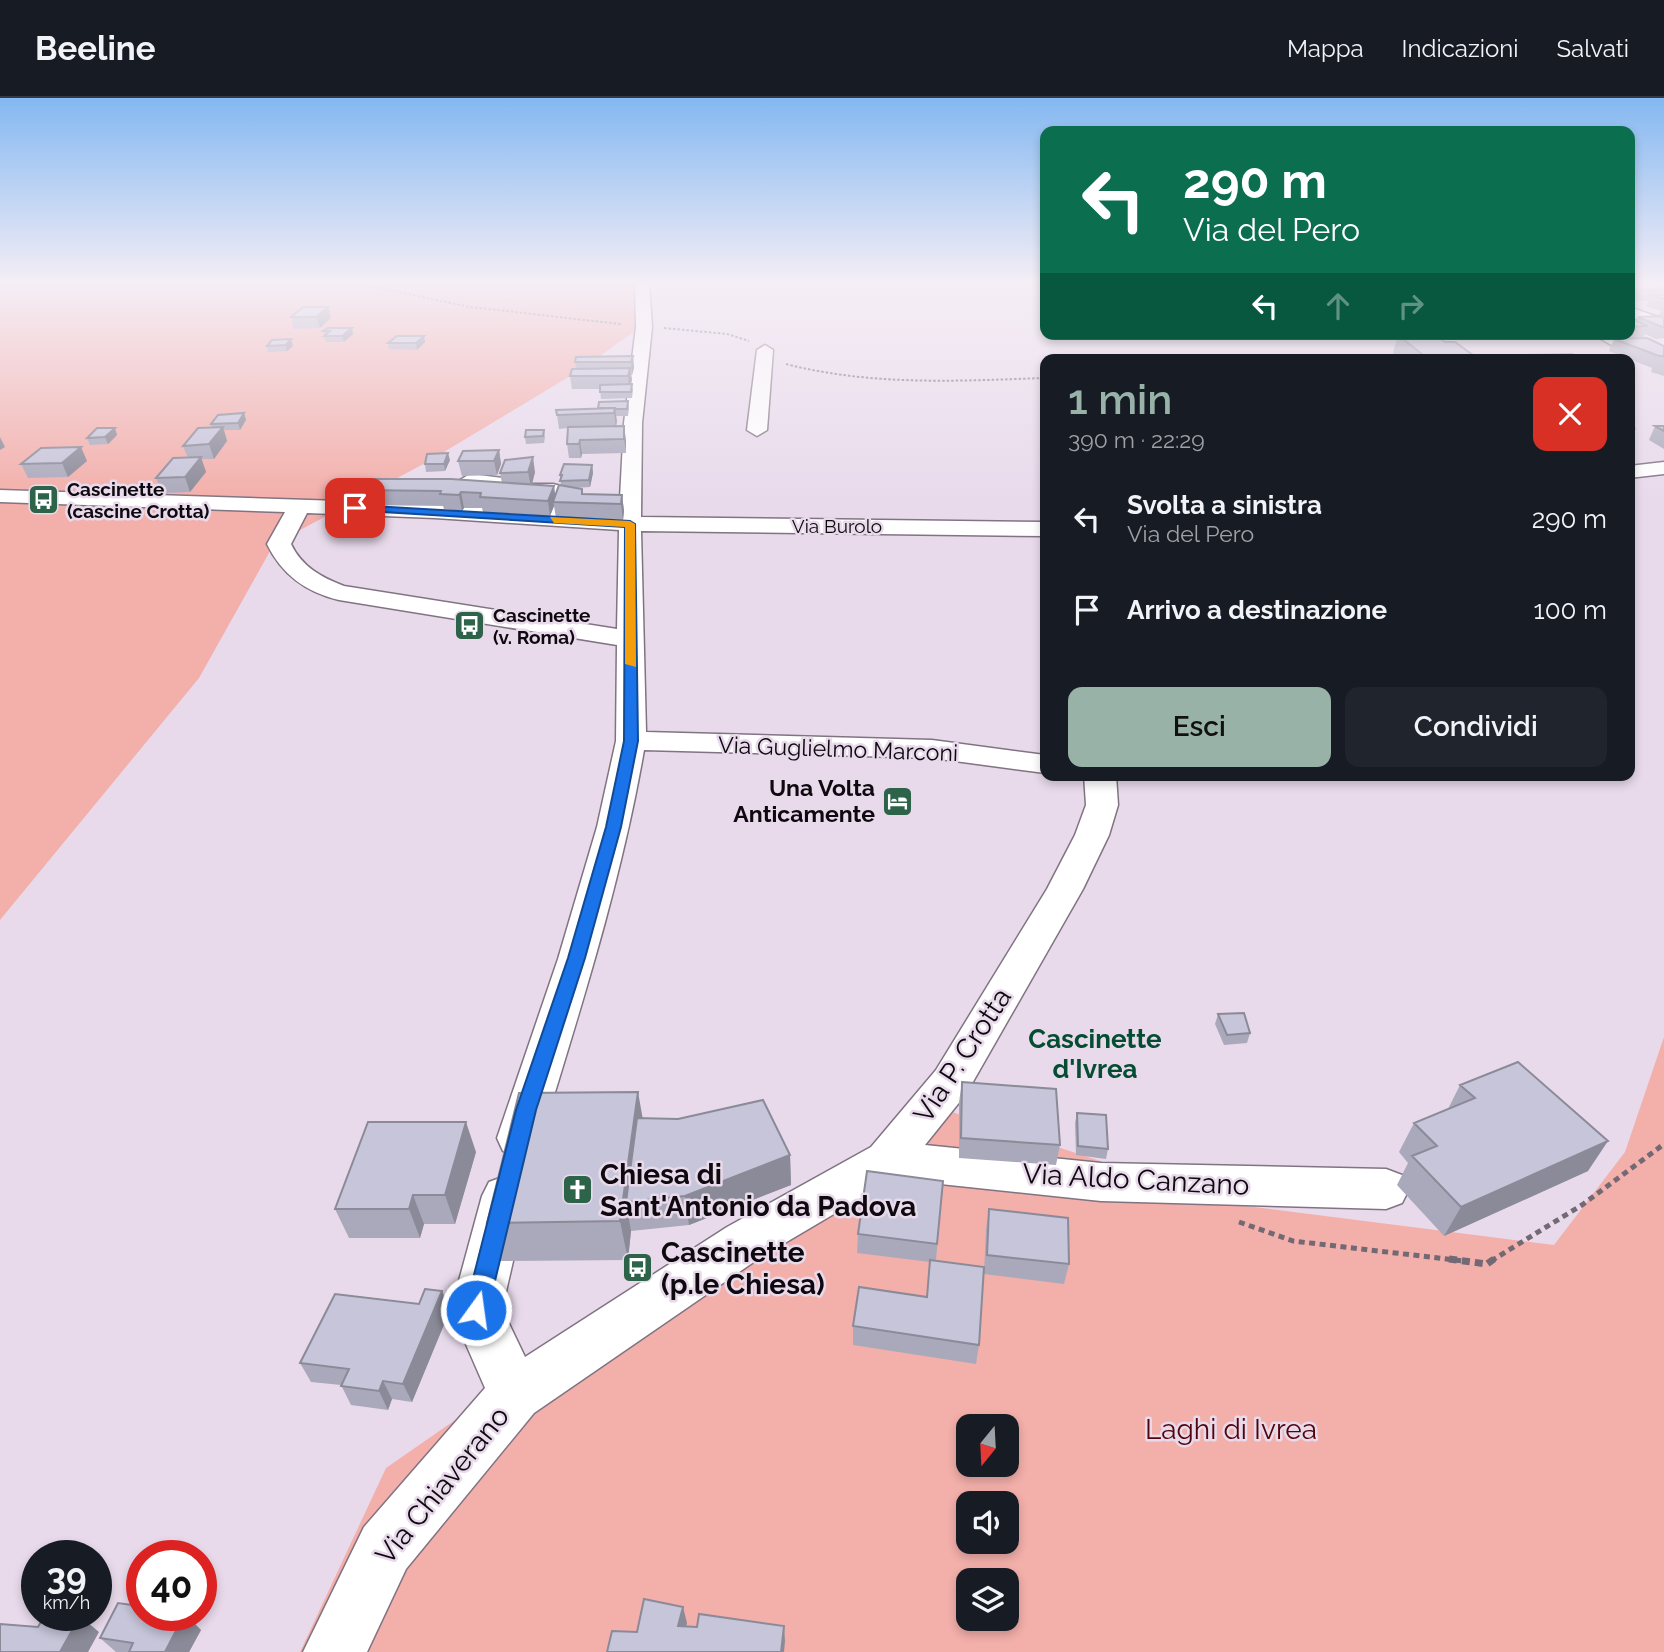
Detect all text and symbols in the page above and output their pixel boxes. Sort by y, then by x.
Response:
text: Beeline [35,29,156,68]
text: Mappa [1287,34,1364,63]
text: Indicazioni [1402,34,1519,63]
text: Salvati [1557,34,1629,63]
text: 290 m [1183,152,1327,209]
icon: left [1068,154,1159,245]
text: Via del Pero [1183,211,1360,248]
icon: left [1246,287,1284,325]
icon: ahead [1319,287,1357,325]
icon: right [1392,287,1430,325]
text: 1 min [1068,375,1172,424]
button: close [1533,377,1607,451]
text: 390 m · 22:29 [1068,426,1205,453]
place label: Cascinette (cascine Crotta) [67,478,210,522]
pin [325,478,385,538]
bus stop icon: Cascinette (cascine Crotta) [27,483,61,517]
icon: arrive [336,489,374,527]
text: Svolta a sinistra [1127,490,1322,520]
icon: left [1068,500,1106,538]
text: 290 m [1532,504,1607,534]
street label: Via Burolo [792,515,882,537]
text: Via del Pero [1127,520,1254,547]
icon: arrive [1068,591,1106,629]
text: Arrivo a destinazione [1127,595,1387,625]
text: 100 m [1534,595,1607,625]
place label: Cascinette (v. Roma) [493,604,590,648]
bus stop icon: Cascinette (v. Roma) [453,609,487,643]
button: Esci [1068,687,1331,767]
button: Condividi [1345,687,1607,767]
street label: Via Guglielmo Marconi [718,731,958,766]
place label: Una Volta Anticamente [733,774,875,827]
hotel icon: Una Volta Anticamente [881,784,915,818]
street label: Via P. Crotta [907,982,1018,1129]
district label: Cascinette d'Ivrea [1028,1024,1162,1084]
street label: Via Aldo Canzano [1022,1157,1250,1202]
place label: Chiesa di Sant'Antonio da Padova [600,1158,916,1223]
church icon: Chiesa di Sant'Antonio da Padova [560,1173,594,1207]
place label: Cascinette (p.le Chiesa) [661,1236,825,1301]
bus stop icon: Cascinette (p.le Chiesa) [621,1251,655,1285]
position arrow [439,1273,513,1347]
street label: Via Chiaverano [369,1400,516,1571]
park label: Laghi di Ivrea [1145,1413,1317,1446]
north arrow [956,1414,1018,1477]
map controls [956,1414,1019,1631]
button: sound [956,1491,1019,1554]
speed limit sign: 40 [126,1540,217,1631]
text: 39 [46,1556,87,1597]
button: layers [956,1568,1019,1631]
text: km/h [43,1592,90,1613]

